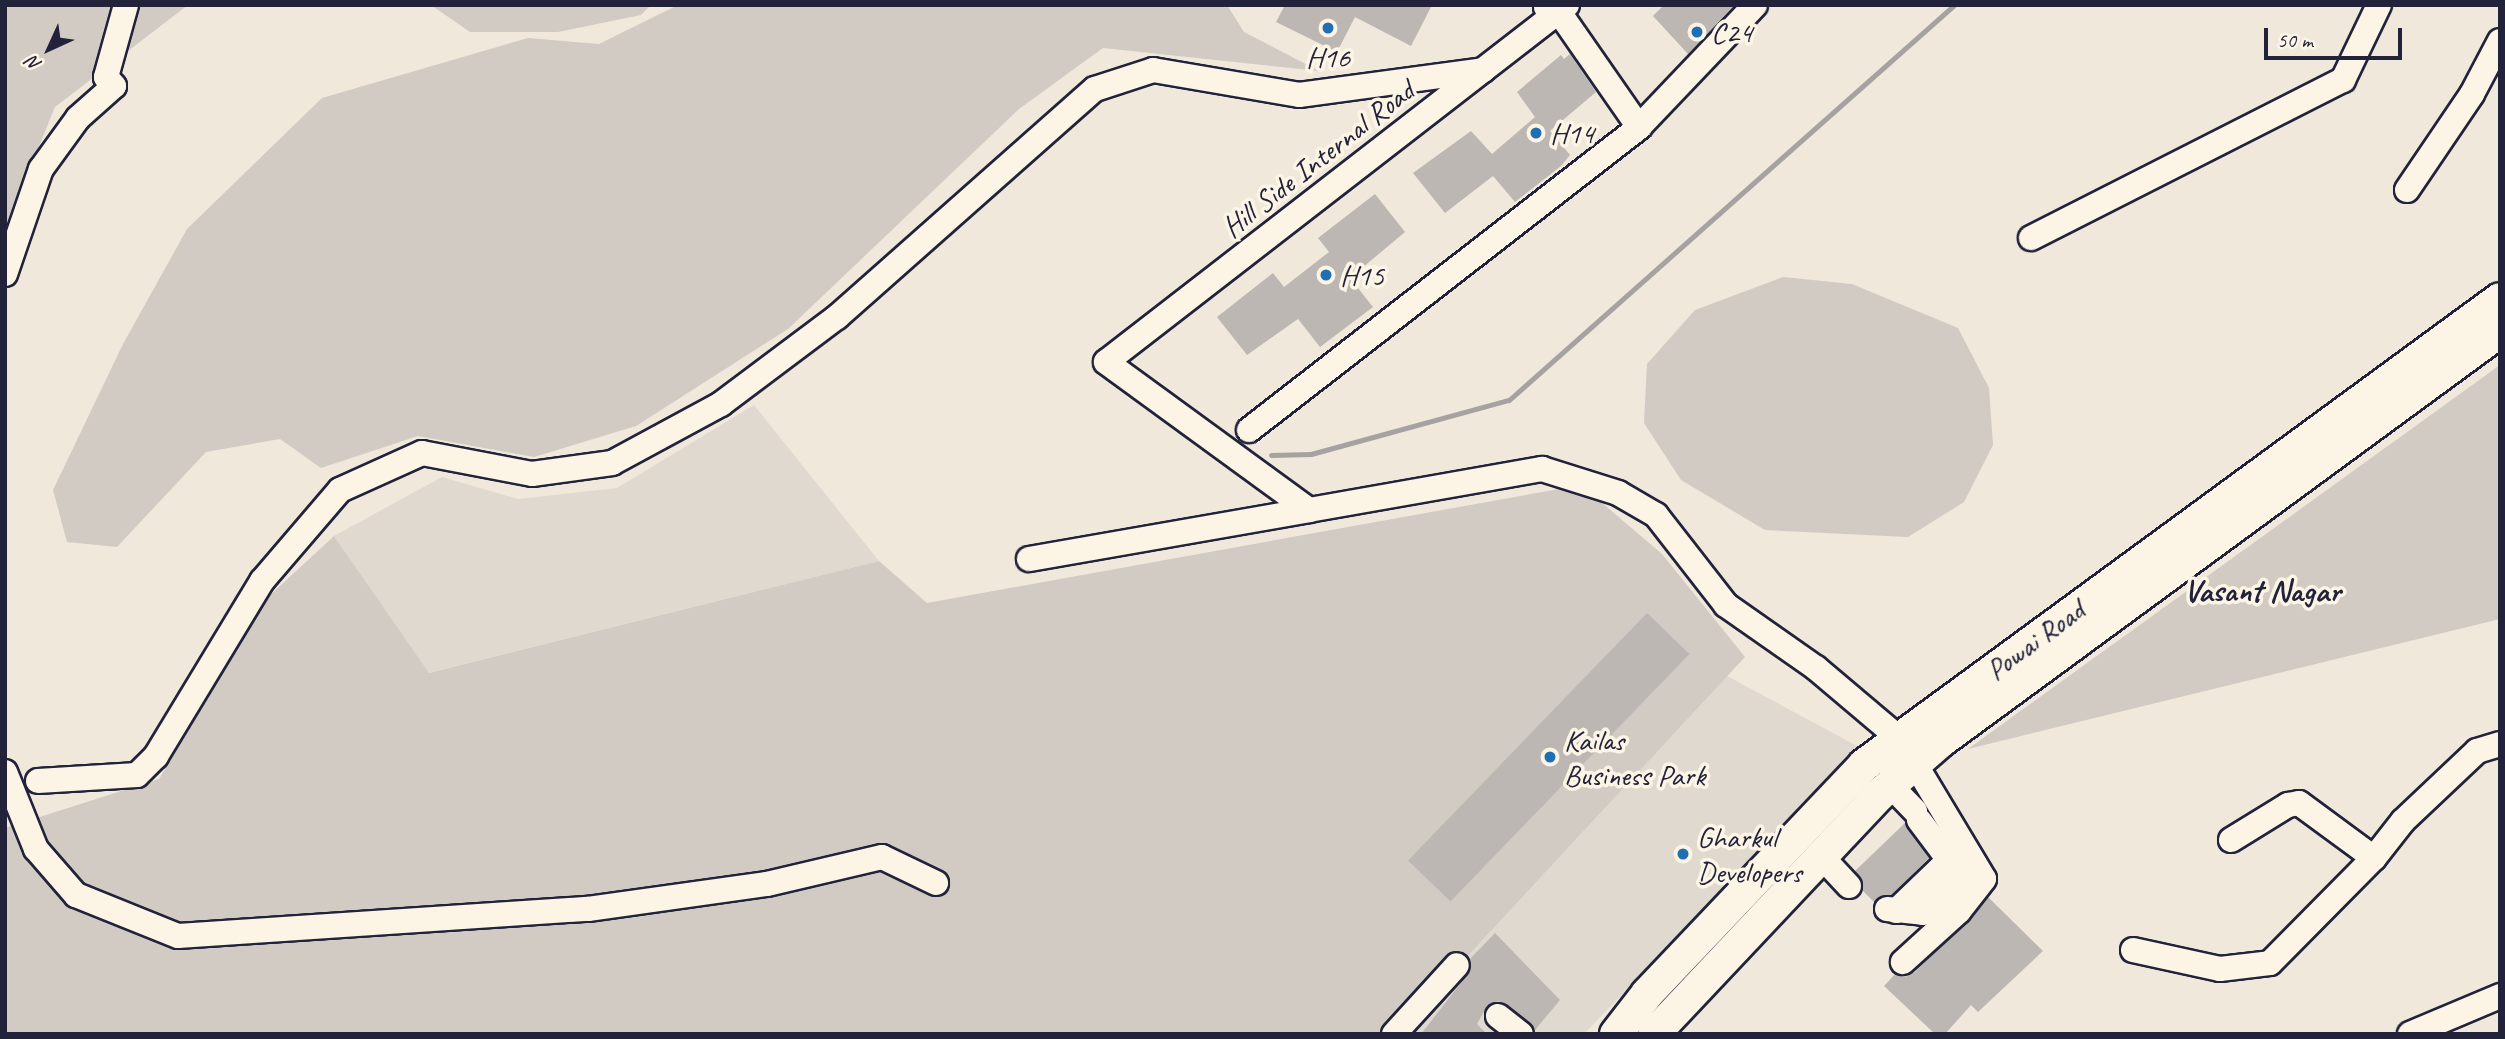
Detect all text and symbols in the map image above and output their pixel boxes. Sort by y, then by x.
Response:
north arrow [14,14,84,84]
place label: C24 [1711,14,1752,50]
scale bar [2267,14,2405,58]
marker: H16 [1320,20,1336,36]
marker: C24 [1689,24,1705,40]
text: 50 m [2277,27,2313,53]
place label: H16 [1306,39,1350,75]
text: N [22,51,47,76]
street label: Hill Side Internal Road [1215,73,1421,245]
place label: H14 [1550,115,1594,151]
marker: H14 [1528,125,1544,141]
place label: H15 [1340,257,1384,293]
marker: H15 [1318,267,1334,283]
district label: Vasant Nagar [2184,572,2340,610]
street label: Powai Road [1978,592,2092,688]
place label: Kailas Business Park [1564,722,1705,792]
marker: Kailas Business Park [1542,749,1558,765]
place label: Gharkul Developers [1697,819,1802,890]
marker: Gharkul Developers [1675,846,1691,862]

